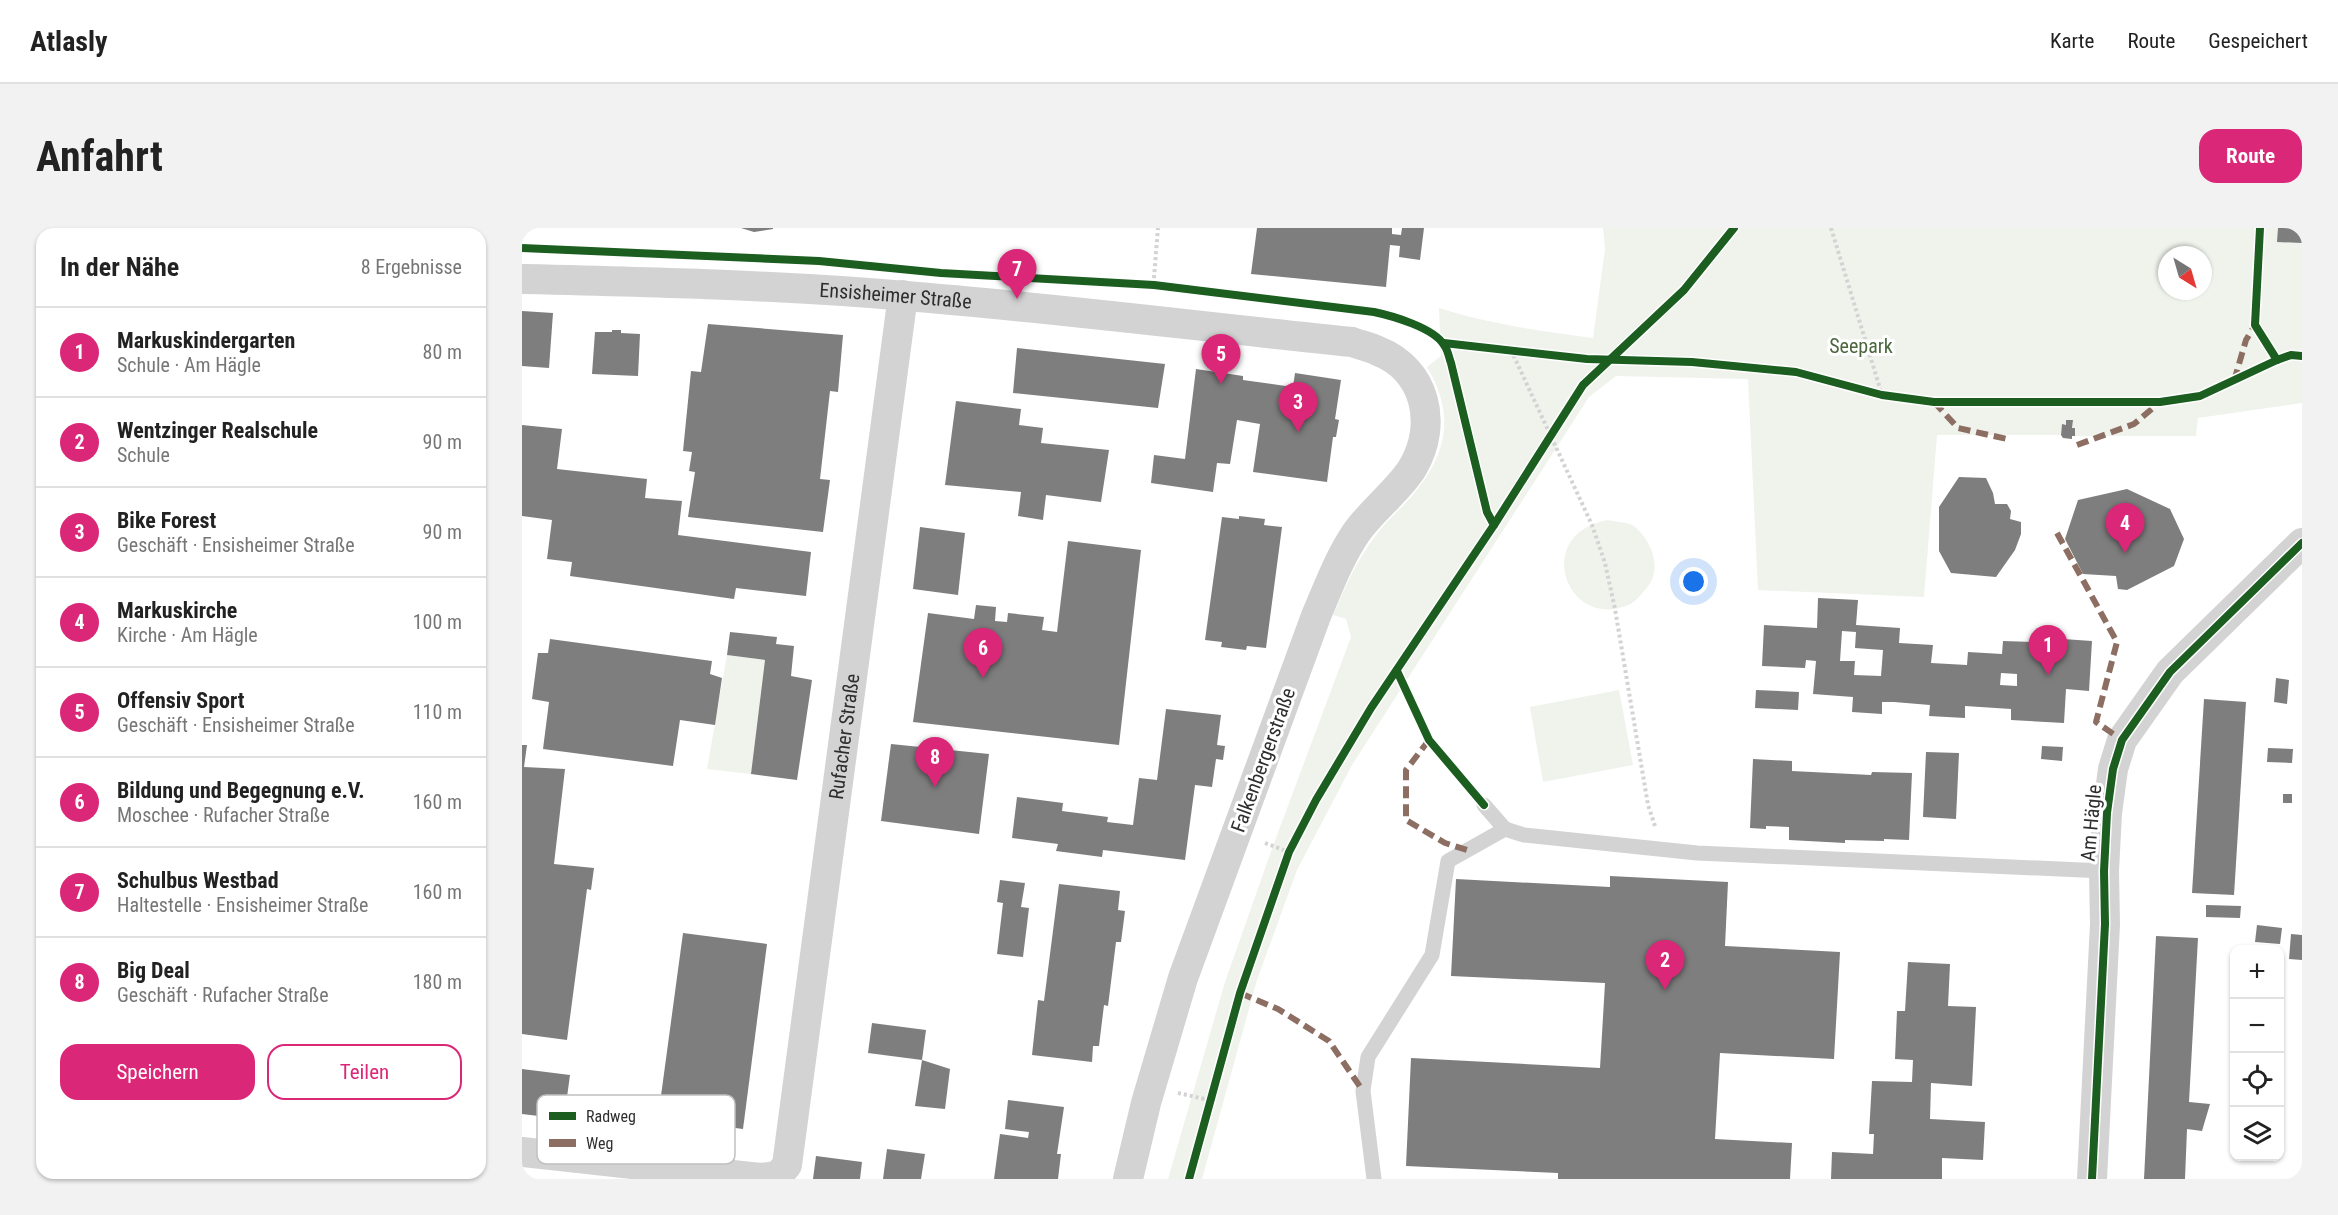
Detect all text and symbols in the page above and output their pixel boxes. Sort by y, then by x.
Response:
text: Atlasly [30,25,108,58]
text: Karte [2050,29,2094,53]
text: Route [2127,29,2175,53]
text: Gespeichert [2208,29,2308,53]
button: Route [2199,129,2302,183]
text: Anfahrt [36,132,163,181]
north arrow [2158,246,2212,300]
pin: 7 [998,250,1036,299]
text: In der Nähe [60,252,179,282]
text: 8 Ergebnisse [361,255,462,279]
street label: Ensisheimer Straße [819,278,973,314]
text: Markuskindergarten [117,328,295,353]
pin: 5 [1202,334,1240,384]
park label: Seepark [1829,334,1893,358]
text: 1 [74,340,85,364]
text: 80 m [423,340,462,364]
text: Schule · Am Hägle [117,353,261,377]
pin: 3 [1278,382,1318,432]
text: Wentzinger Realschule [117,418,318,443]
text: 2 [74,430,85,454]
text: 90 m [423,430,462,454]
text: Schule [117,443,170,467]
pin: 4 [2106,504,2144,553]
text: Bike Forest [117,508,216,533]
text: 3 [74,520,85,544]
text: 90 m [423,520,462,544]
text: Geschäft · Ensisheimer Straße [117,533,355,557]
your location [1679,567,1708,596]
text: Markuskirche [117,598,237,623]
text: 4 [74,610,85,634]
text: 100 m [413,610,462,634]
text: Kirche · Am Hägle [117,623,258,647]
pin: 1 [2028,626,2068,675]
pin: 6 [964,628,1002,678]
street label: Rufacher Straße [824,672,864,801]
street label: Falkenbergerstraße [1226,685,1300,835]
text: Offensiv Sport [117,688,245,713]
text: 5 [74,700,85,724]
text: 110 m [413,700,462,724]
text: Geschäft · Ensisheimer Straße [117,713,355,737]
pin: 8 [916,738,954,787]
text: Bildung und Begegnung e.V. [117,778,365,803]
street label: Am Hägle [2076,784,2106,862]
text: 6 [74,790,85,814]
text: 160 m [413,790,462,814]
text: Moschee · Rufacher Straße [117,803,330,827]
text: Schulbus Westbad [117,868,279,893]
text: 7 [74,880,85,904]
text: 160 m [413,880,462,904]
text: Haltestelle · Ensisheimer Straße [117,893,368,917]
pin: 2 [1646,940,1684,990]
map controls [2230,945,2284,1161]
button: + [2230,945,2284,999]
text: Big Deal [117,958,190,983]
text: 8 [74,970,85,994]
text: 180 m [413,970,462,994]
text: Geschäft · Rufacher Straße [117,983,329,1007]
button: − [2230,999,2284,1053]
button: Speichern [60,1044,255,1100]
button: Teilen [267,1044,462,1100]
button: locate [2230,1053,2284,1107]
legend [537,1095,735,1164]
text: Radweg [586,1107,636,1126]
button: layers [2230,1107,2284,1161]
text: Weg [586,1134,613,1153]

